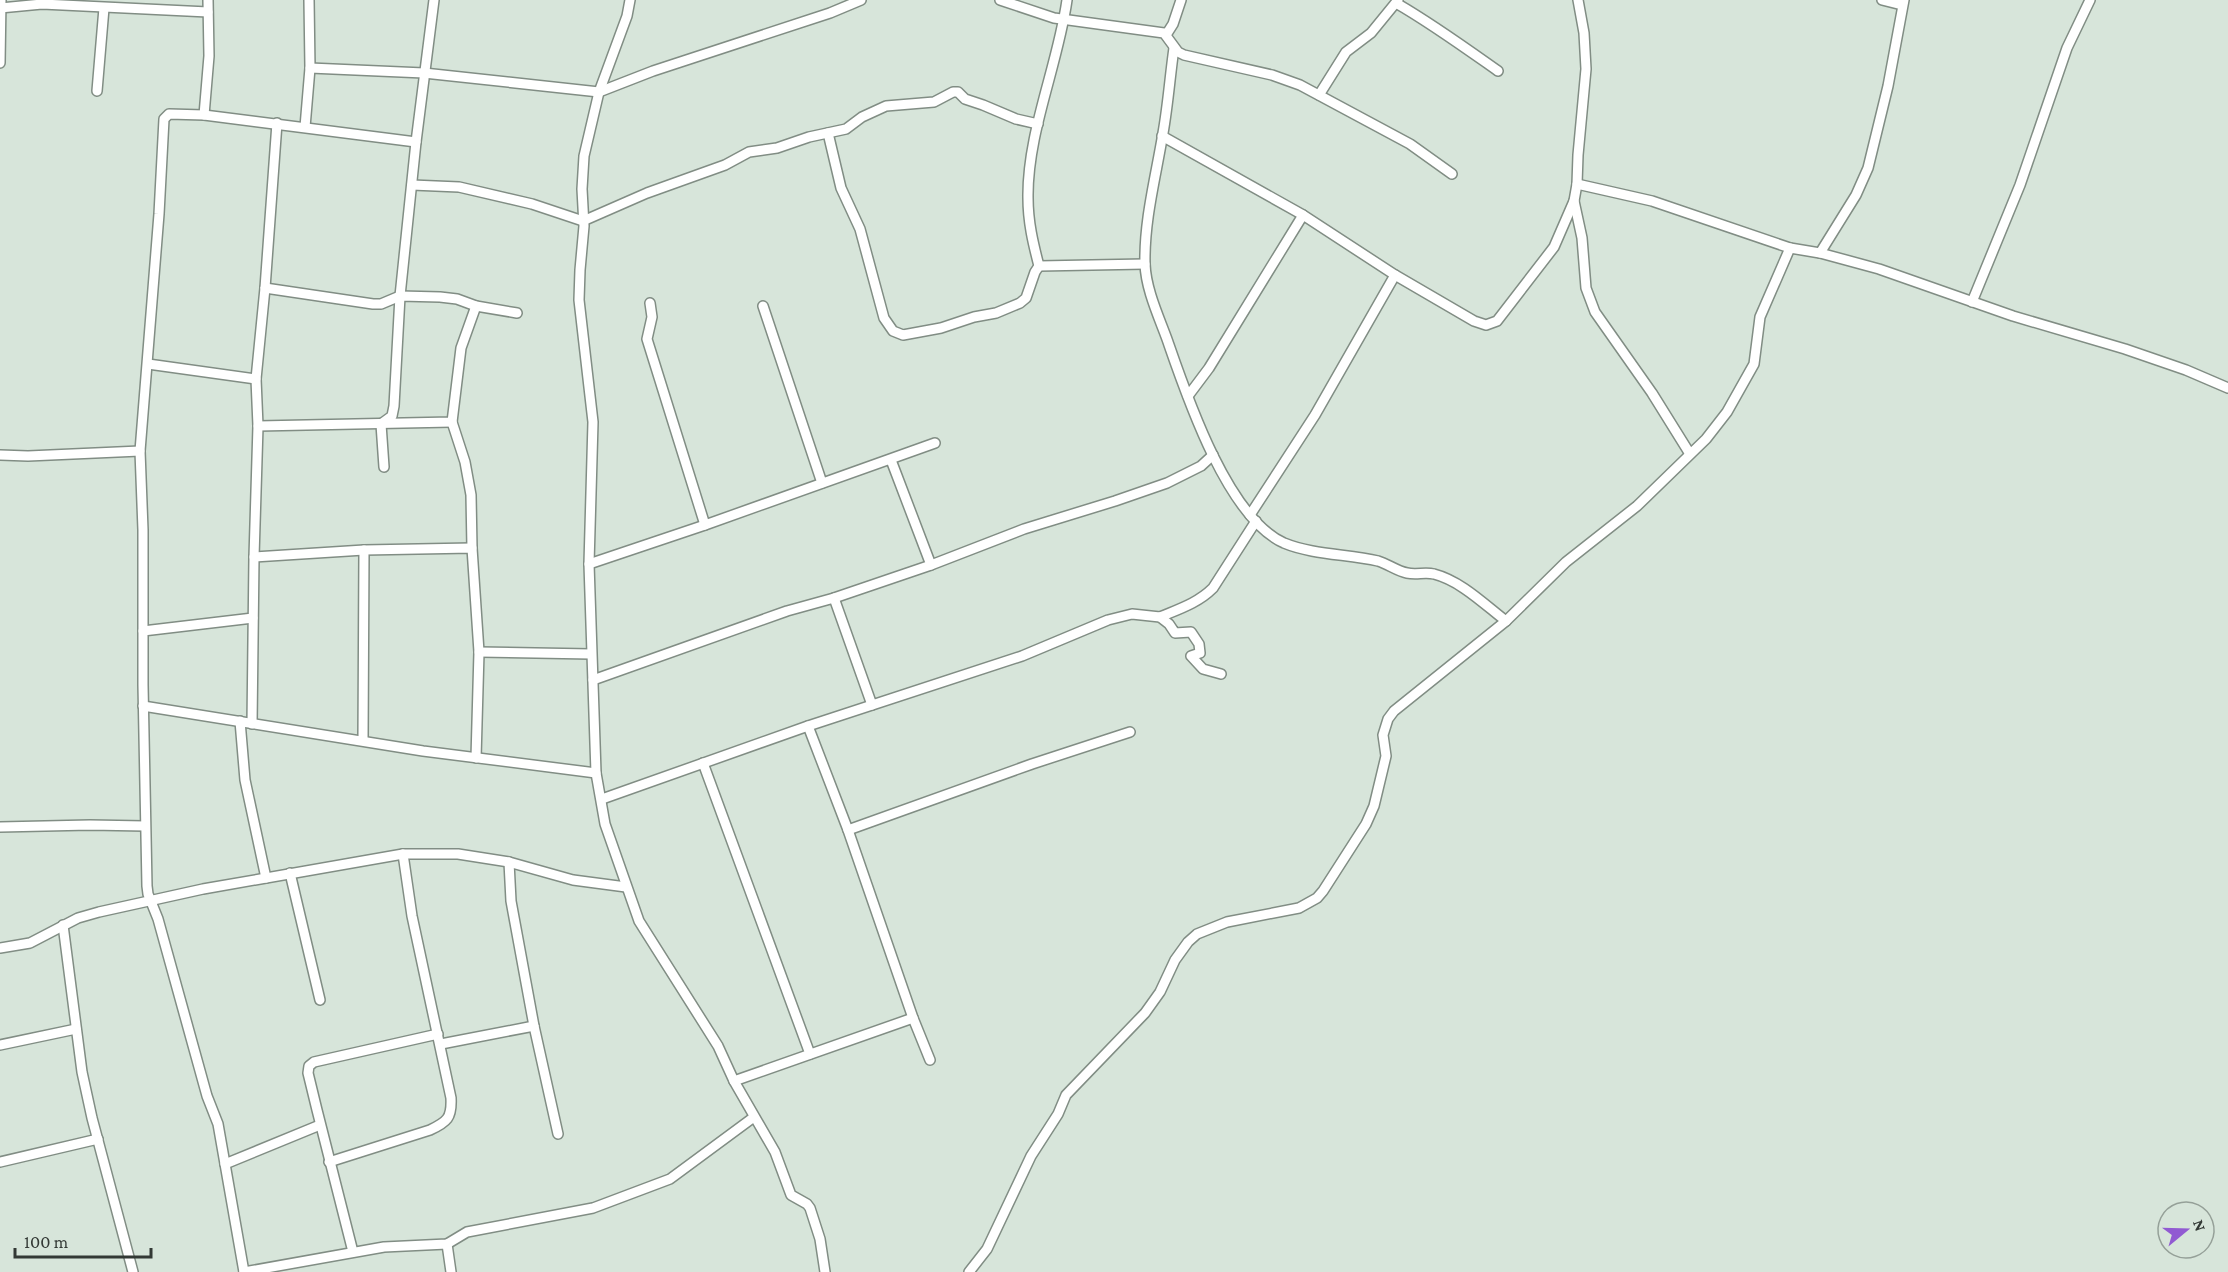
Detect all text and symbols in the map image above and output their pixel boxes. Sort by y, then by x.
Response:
north arrow [2156,1200,2216,1260]
text: N [2190,1217,2210,1233]
scale bar [15,1221,152,1259]
text: 100 m [24,1232,69,1252]

